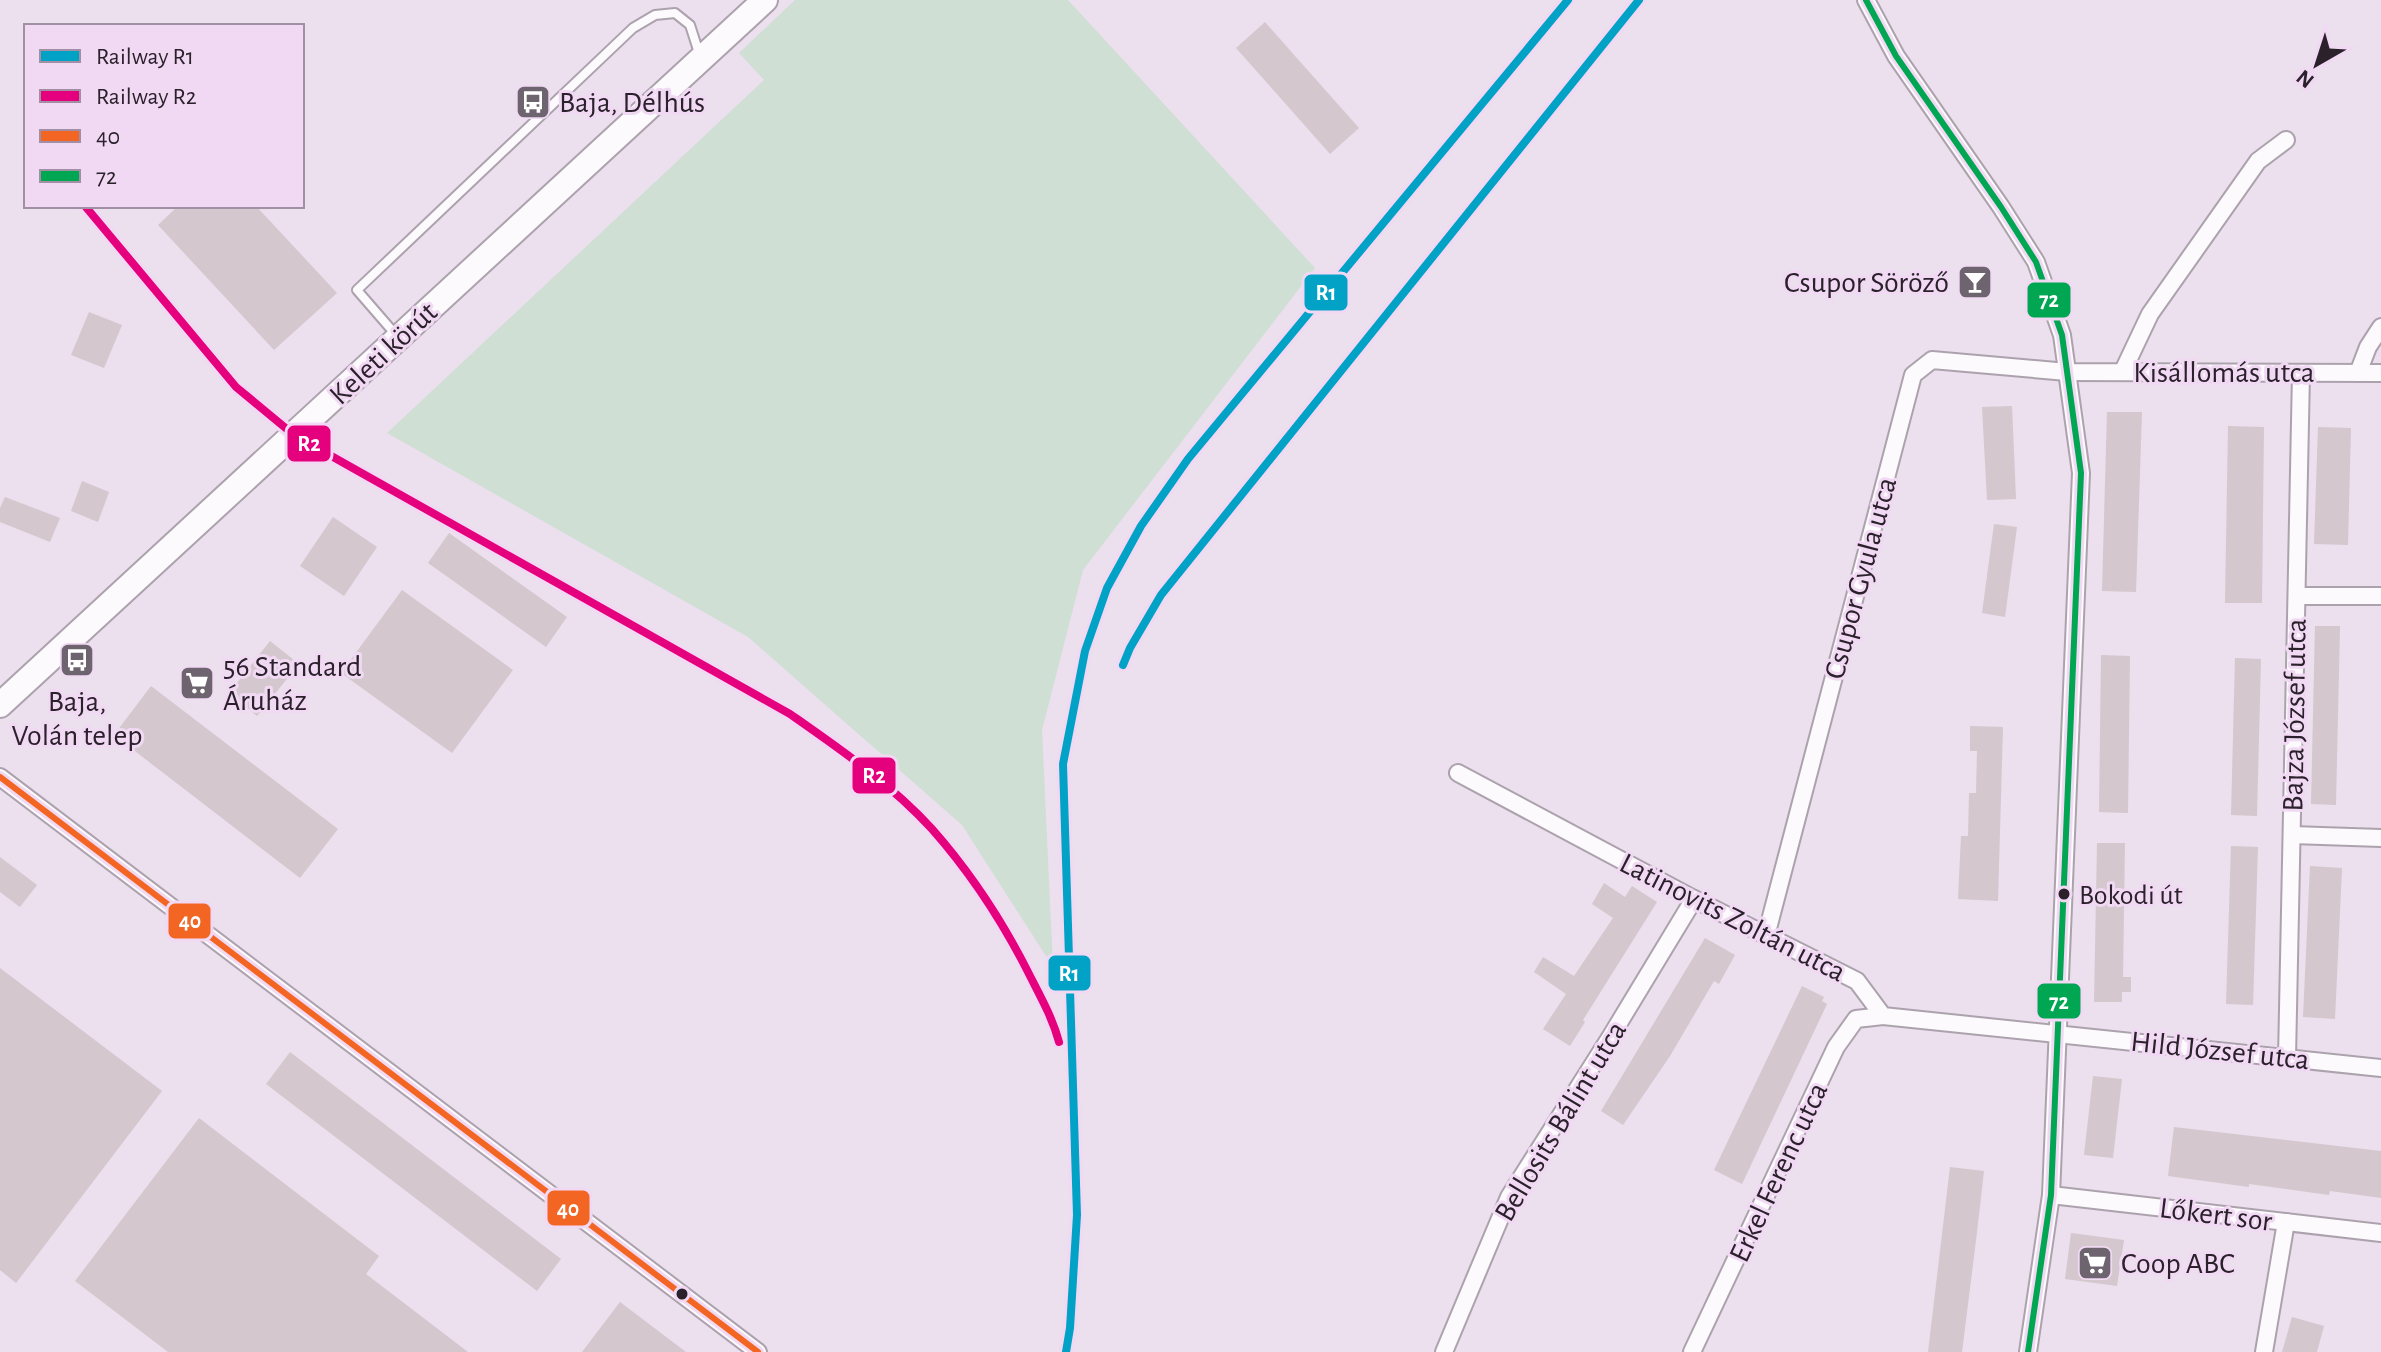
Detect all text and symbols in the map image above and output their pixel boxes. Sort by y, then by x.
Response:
legend [24,24,304,208]
north arrow [2277,24,2357,104]
text: Railway R1 [96,45,194,69]
text: N [2292,65,2318,92]
bus stop icon: Baja, Délhús [514,83,552,121]
text: Railway R2 [96,85,197,109]
place label: Baja, Délhús [559,88,705,118]
text: 40 [96,125,120,149]
text: 72 [96,165,117,189]
bar icon: Csupor Söröző [1956,263,1994,301]
place label: Csupor Söröző [1784,268,1949,298]
line badge: R1 [1303,273,1349,312]
line badge: 72 [2026,281,2072,319]
text: R1 [1316,282,1336,304]
text: 72 [2039,289,2059,311]
street label: Keleti körút [324,297,444,411]
street label: Kisállomás utca [2133,358,2315,388]
line badge: R2 [286,424,332,463]
text: R2 [297,433,321,455]
street label: Csupor Gyula utca [1820,474,1902,682]
street label: Bajza József utca [2278,618,2312,812]
bus stop icon: Baja, Volán telep [58,641,96,679]
place label: 56 Standard Áruház [223,652,362,716]
supermarket icon: 56 Standard Áruház [178,664,216,702]
place label: Baja, Volán telep [11,687,143,751]
line badge: R2 [851,756,897,795]
text: R2 [862,765,886,787]
street label: Latinovits Zoltán utca [1615,848,1850,988]
place label: Bokodi út [2079,882,2183,910]
marker: Bokodi út [2056,886,2072,902]
line badge: 40 [167,902,212,940]
text: 40 [179,910,201,932]
line badge: R1 [1047,954,1092,992]
text: R1 [1059,963,1079,985]
line badge: 72 [2036,982,2082,1020]
text: 72 [2049,991,2069,1013]
street label: Bellosits Bálint utca [1489,1016,1632,1227]
street label: Hild József utca [2129,1027,2311,1075]
street label: Erkel Ferenc utca [1724,1078,1834,1267]
line badge: 40 [546,1189,591,1227]
street label: Lőkert sor [2158,1193,2274,1237]
text: 40 [557,1198,579,1220]
supermarket icon: Coop ABC [2076,1244,2114,1282]
place label: Coop ABC [2121,1249,2235,1279]
unlabelled marker [674,1286,690,1302]

